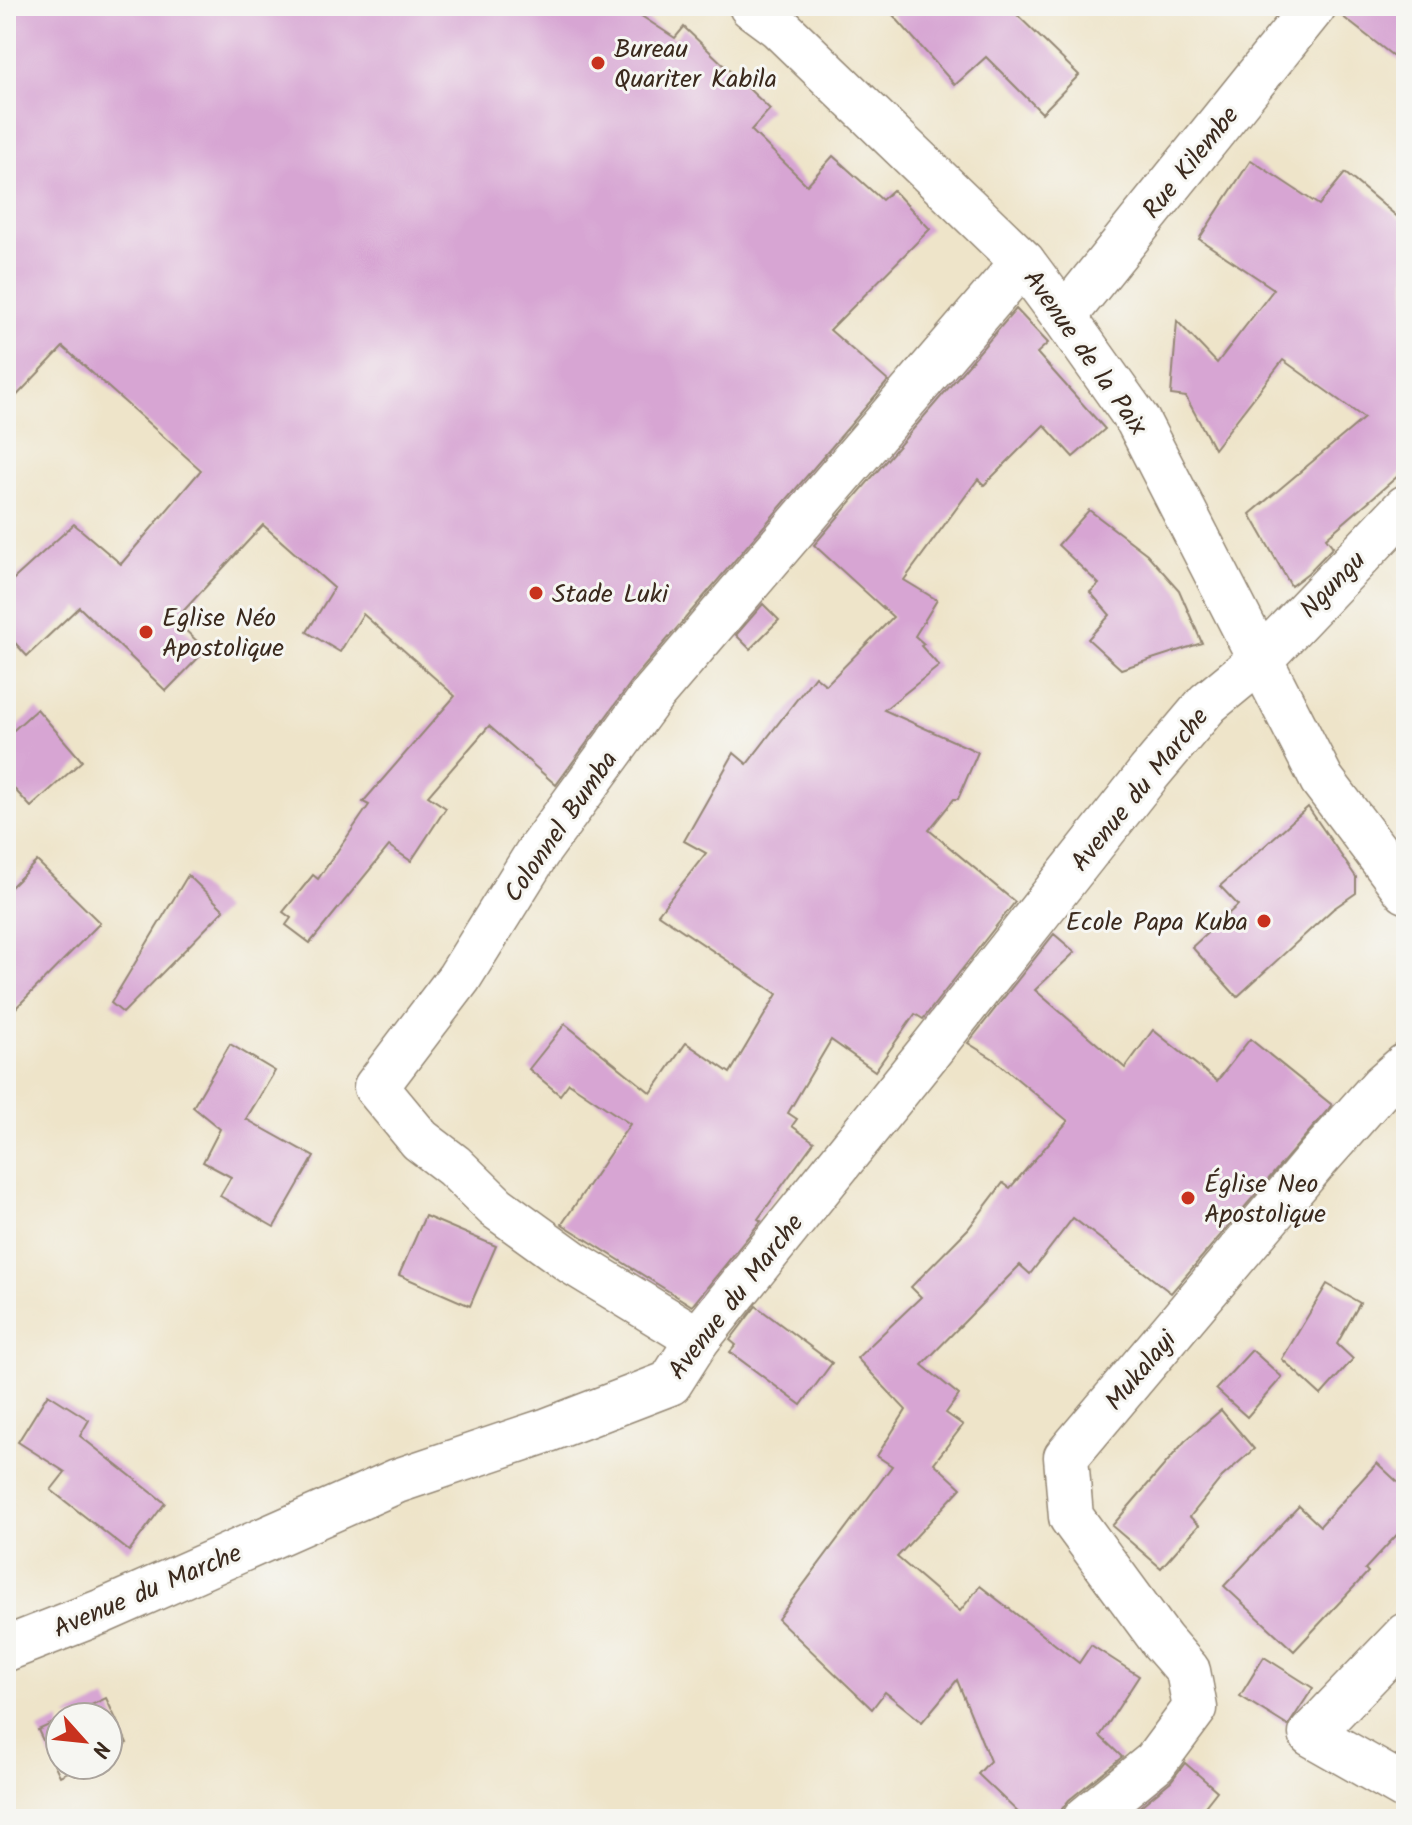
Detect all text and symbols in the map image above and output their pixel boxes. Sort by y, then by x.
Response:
place label: Bureau Quariter Kabila [614,29,777,101]
marker: Bureau Quariter Kabila [589,54,607,72]
street label: Rue Kilembe [1133,97,1251,229]
street label: Avenue de la Paix [1011,261,1158,446]
street label: Ngungu [1290,541,1377,629]
place label: Stade Luki [552,574,670,616]
marker: Stade Luki [527,584,545,602]
place label: Eglise Néo Apostolique [162,598,284,670]
marker: Eglise Néo Apostolique [137,623,155,641]
street label: Avenue du Marche [1061,699,1220,882]
street label: Colonnel Bumba [494,742,630,912]
place label: Ecole Papa Kuba [1066,902,1248,944]
marker: Ecole Papa Kuba [1255,912,1273,930]
place label: Église Neo Apostolique [1204,1164,1326,1236]
marker: Église Neo Apostolique [1179,1189,1197,1207]
street label: Avenue du Marche [658,1205,815,1390]
street label: Mukalayi [1095,1320,1189,1421]
street label: Avenue du Marche [47,1533,249,1651]
north arrow [44,1701,124,1781]
text: N [81,1735,118,1763]

